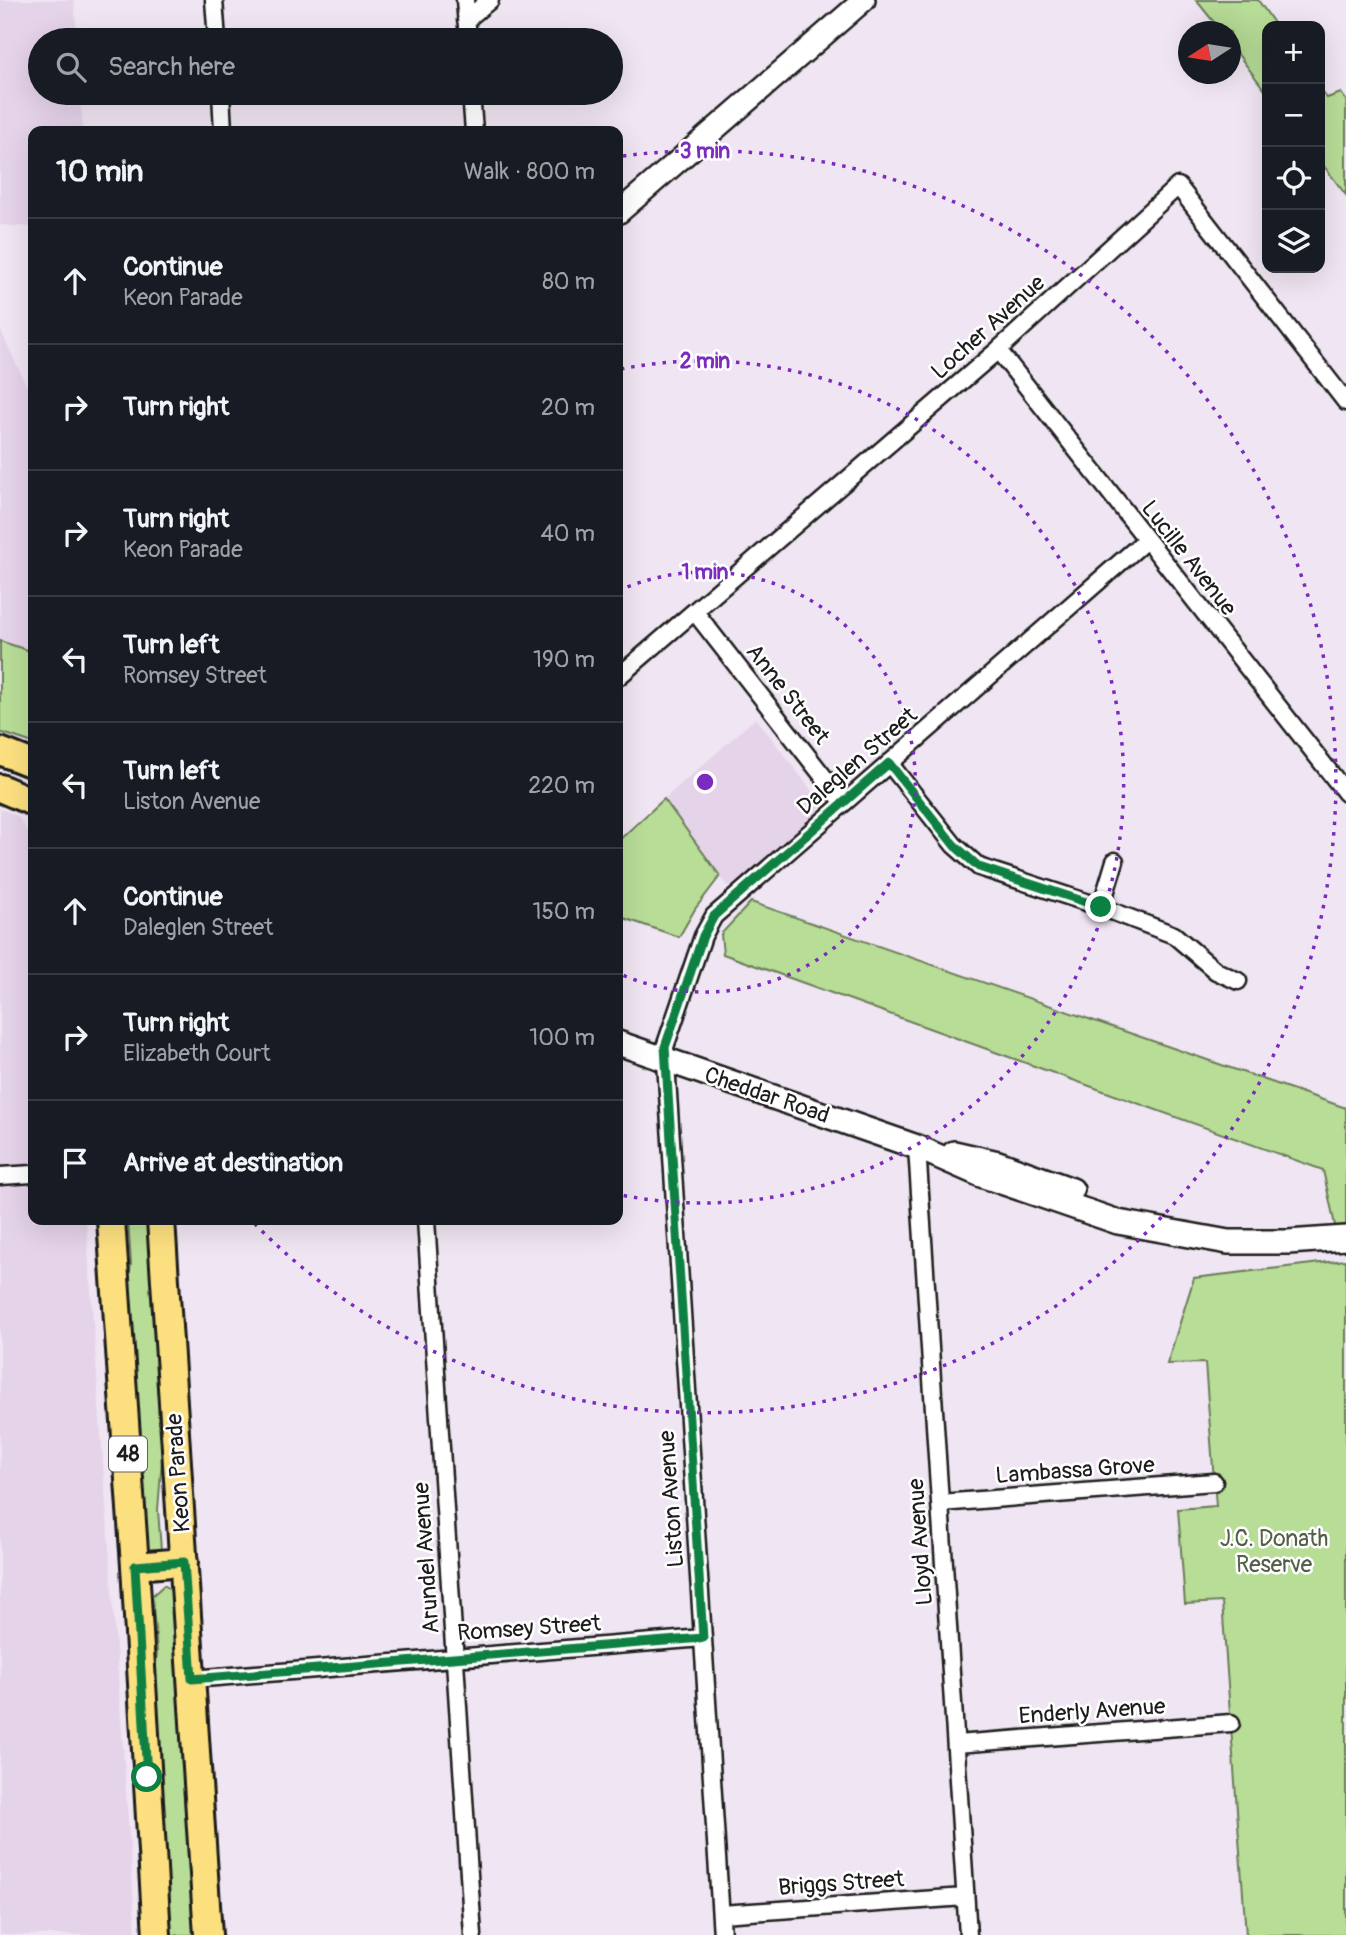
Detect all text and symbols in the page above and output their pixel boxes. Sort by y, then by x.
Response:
north arrow [1178,21,1241,84]
map controls [1262,21,1325,273]
button: + [1262,21,1325,84]
search box [28,28,623,105]
icon: search [52,48,90,86]
text: Search here [108,51,235,83]
button: − [1262,84,1325,147]
text: 3 min [680,138,730,165]
button: locate [1262,147,1325,210]
text: 10 min [56,153,143,190]
text: Walk · 800 m [464,157,595,186]
button: layers [1262,210,1325,273]
text: Continue [123,251,223,283]
icon: ahead [56,262,94,300]
text: 80 m [542,267,595,296]
street label: Locher Avenue [925,268,1051,386]
text: Keon Parade [123,283,243,312]
text: 2 min [680,348,730,375]
icon: right [56,388,94,426]
text: Turn right [123,391,229,423]
text: 20 m [541,393,595,422]
street label: Lucille Avenue [1135,495,1243,622]
text: Turn right [123,503,229,535]
icon: right [56,514,94,552]
text: 40 m [541,519,595,548]
text: Keon Parade [123,535,243,564]
text: 1 min [682,559,729,586]
text: Turn left [123,629,219,661]
street label: Anne Street [740,638,837,751]
icon: left [56,640,94,678]
text: 190 m [533,645,595,674]
text: Romsey Street [123,661,267,690]
street label: Daleglen Street [791,700,924,821]
text: Turn left [123,755,219,787]
icon: left [56,766,94,804]
centre of rings [693,770,717,794]
text: 220 m [528,771,595,800]
text: Liston Avenue [123,787,260,816]
text: Continue [123,881,223,913]
route end [1085,891,1116,922]
icon: ahead [56,892,94,930]
text: 150 m [532,897,595,926]
text: Daleglen Street [123,913,273,942]
text: Turn right [123,1007,229,1039]
icon: right [56,1018,94,1056]
text: 100 m [529,1023,595,1052]
text: Elizabeth Court [123,1039,270,1068]
street label: Cheddar Road [701,1060,833,1130]
icon: arrive [56,1144,94,1182]
text: Arrive at destination [123,1147,343,1179]
street label: Keon Parade [159,1412,197,1534]
street label: Liston Avenue [652,1429,690,1569]
road number: 48 [109,1436,147,1472]
street label: Lambassa Grove [994,1450,1156,1490]
street label: Lloyd Avenue [901,1477,939,1607]
street label: Arundel Avenue [406,1481,446,1635]
park label: J.C. Donath Reserve [1220,1524,1328,1579]
street label: Romsey Street [456,1608,603,1647]
street label: Enderly Avenue [1018,1691,1167,1731]
route start [131,1761,162,1792]
street label: Briggs Street [777,1864,906,1902]

